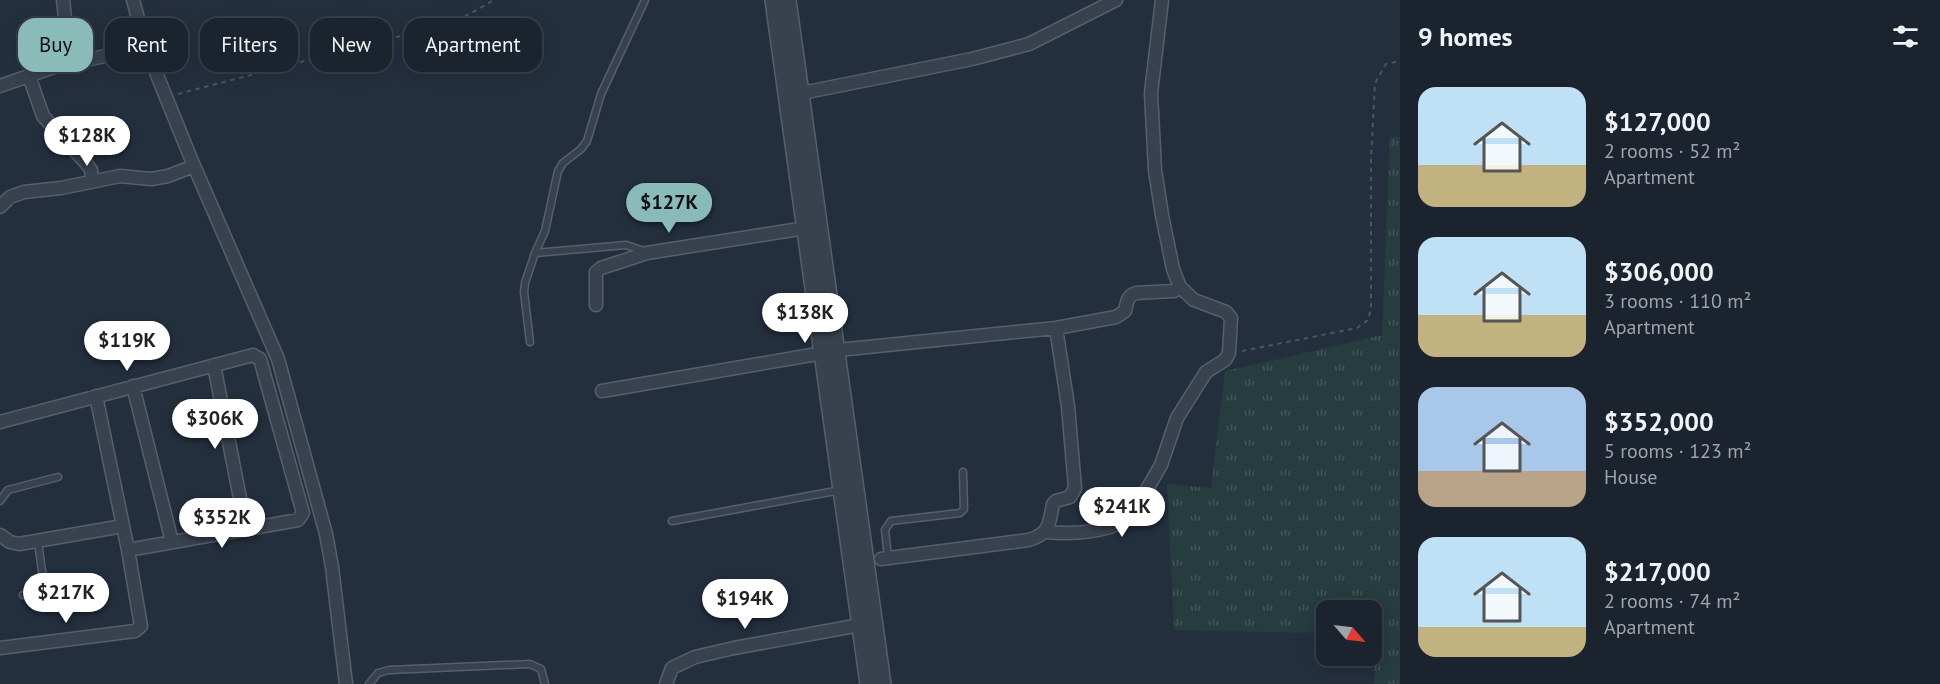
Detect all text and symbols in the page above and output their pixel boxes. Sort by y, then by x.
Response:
chip: Buy [18,18,93,72]
chip: Rent [105,18,188,72]
chip: Filters [200,18,298,72]
chip: New [310,18,392,72]
chip: Apartment [404,18,542,72]
text: 9 homes [1418,20,1513,53]
icon: filters [1889,20,1922,53]
text: $127,000 [1604,105,1711,138]
icon: home [1466,111,1538,183]
pin: $128K [45,116,129,167]
text: $128K [58,122,116,148]
text: 2 rooms · 52 m² [1604,138,1740,164]
text: Apartment [1604,164,1695,190]
pin: $127K [627,183,711,234]
text: $127K [640,189,698,215]
text: $306,000 [1604,255,1714,288]
icon: home [1466,261,1538,333]
text: 3 rooms · 110 m² [1604,288,1751,314]
pin: $138K [763,293,847,344]
text: $138K [776,299,834,325]
text: Apartment [1604,314,1695,340]
pin: $119K [85,321,169,372]
text: $119K [98,327,156,353]
pin: $306K [173,399,257,450]
text: $306K [186,405,244,431]
text: $352,000 [1604,405,1714,438]
icon: home [1466,411,1538,483]
text: 5 rooms · 123 m² [1604,438,1751,464]
text: House [1604,464,1658,490]
pin: $241K [1080,487,1164,538]
text: $241K [1093,493,1151,519]
pin: $352K [180,498,264,549]
text: $352K [193,504,251,530]
text: $217,000 [1604,555,1711,588]
icon: home [1466,561,1538,633]
pin: $217K [24,573,108,624]
text: $217K [37,579,95,605]
pin: $194K [703,579,787,630]
text: $194K [716,585,774,611]
text: 2 rooms · 74 m² [1604,588,1740,614]
north arrow [1316,600,1382,666]
map controls [1316,600,1382,666]
text: Apartment [1604,614,1695,640]

